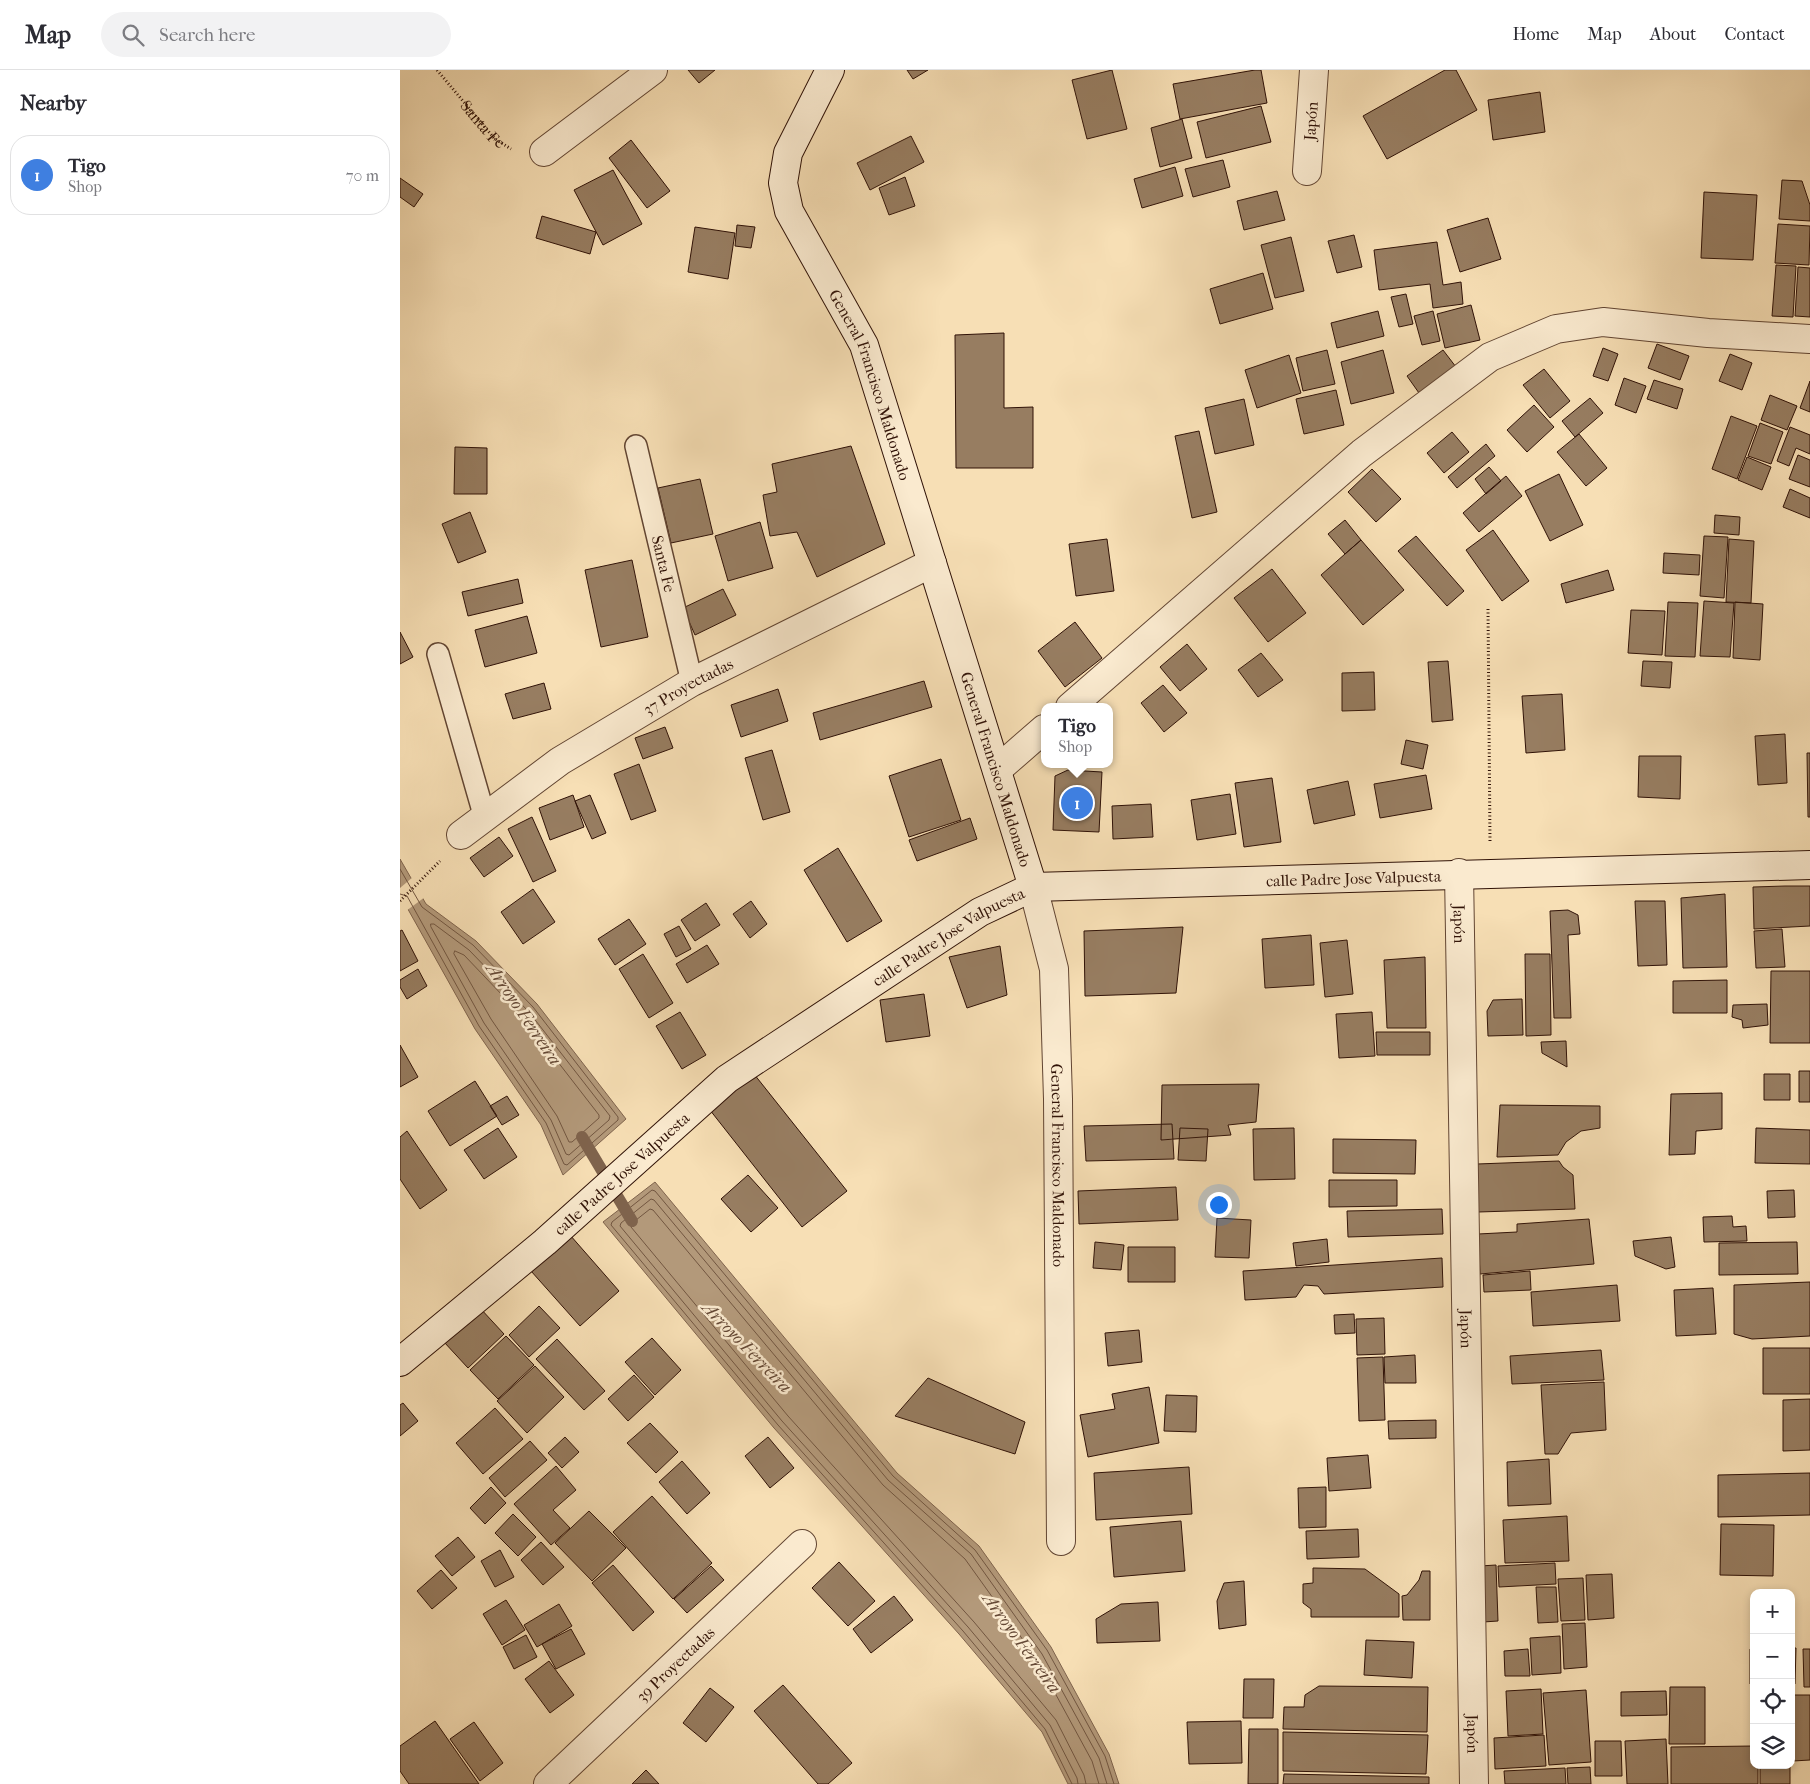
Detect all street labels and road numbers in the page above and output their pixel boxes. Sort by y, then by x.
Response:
street label: Santa Fe [456,96,508,153]
street label: Japón [1300,100,1322,143]
street label: General Francisco Maldonado [825,286,915,483]
street label: Santa Fe [648,534,679,594]
street label: 37 Proyectadas [640,654,736,719]
street label: General Francisco Maldonado [956,669,1035,869]
street label: calle Padre Jose Valpuesta [1266,866,1442,890]
street label: calle Padre Jose Valpuesta [869,883,1028,990]
street label: Japón [1449,902,1469,944]
street label: General Francisco Maldonado [1047,1063,1068,1267]
street label: calle Padre Jose Valpuesta [550,1108,694,1239]
street label: Japón [1456,1307,1476,1349]
street label: 39 Proyectadas [632,1623,719,1706]
street label: Japón [1463,1712,1483,1754]

